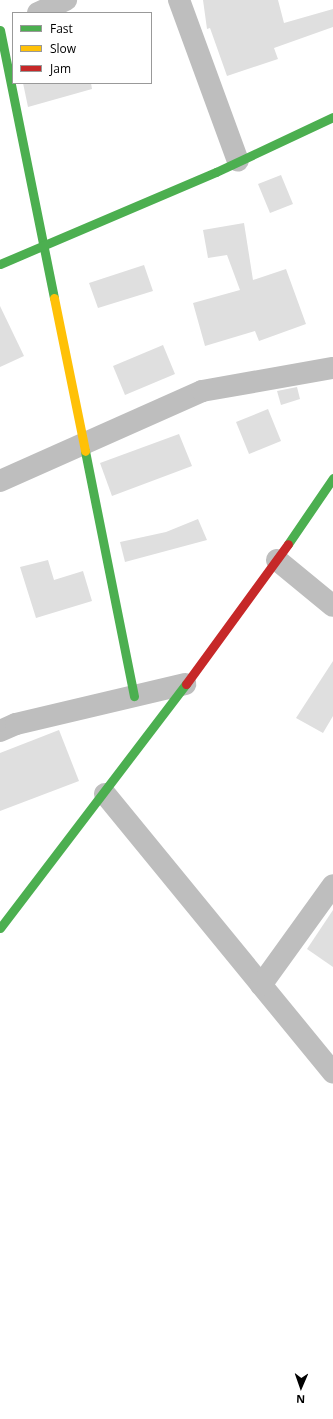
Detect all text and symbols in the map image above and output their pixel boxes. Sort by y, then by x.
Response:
legend [12,12,152,84]
text: Fast [50,20,73,37]
text: Slow [50,40,76,57]
text: Jam [50,60,71,77]
north arrow [281,1367,321,1407]
text: N [296,1392,305,1407]

